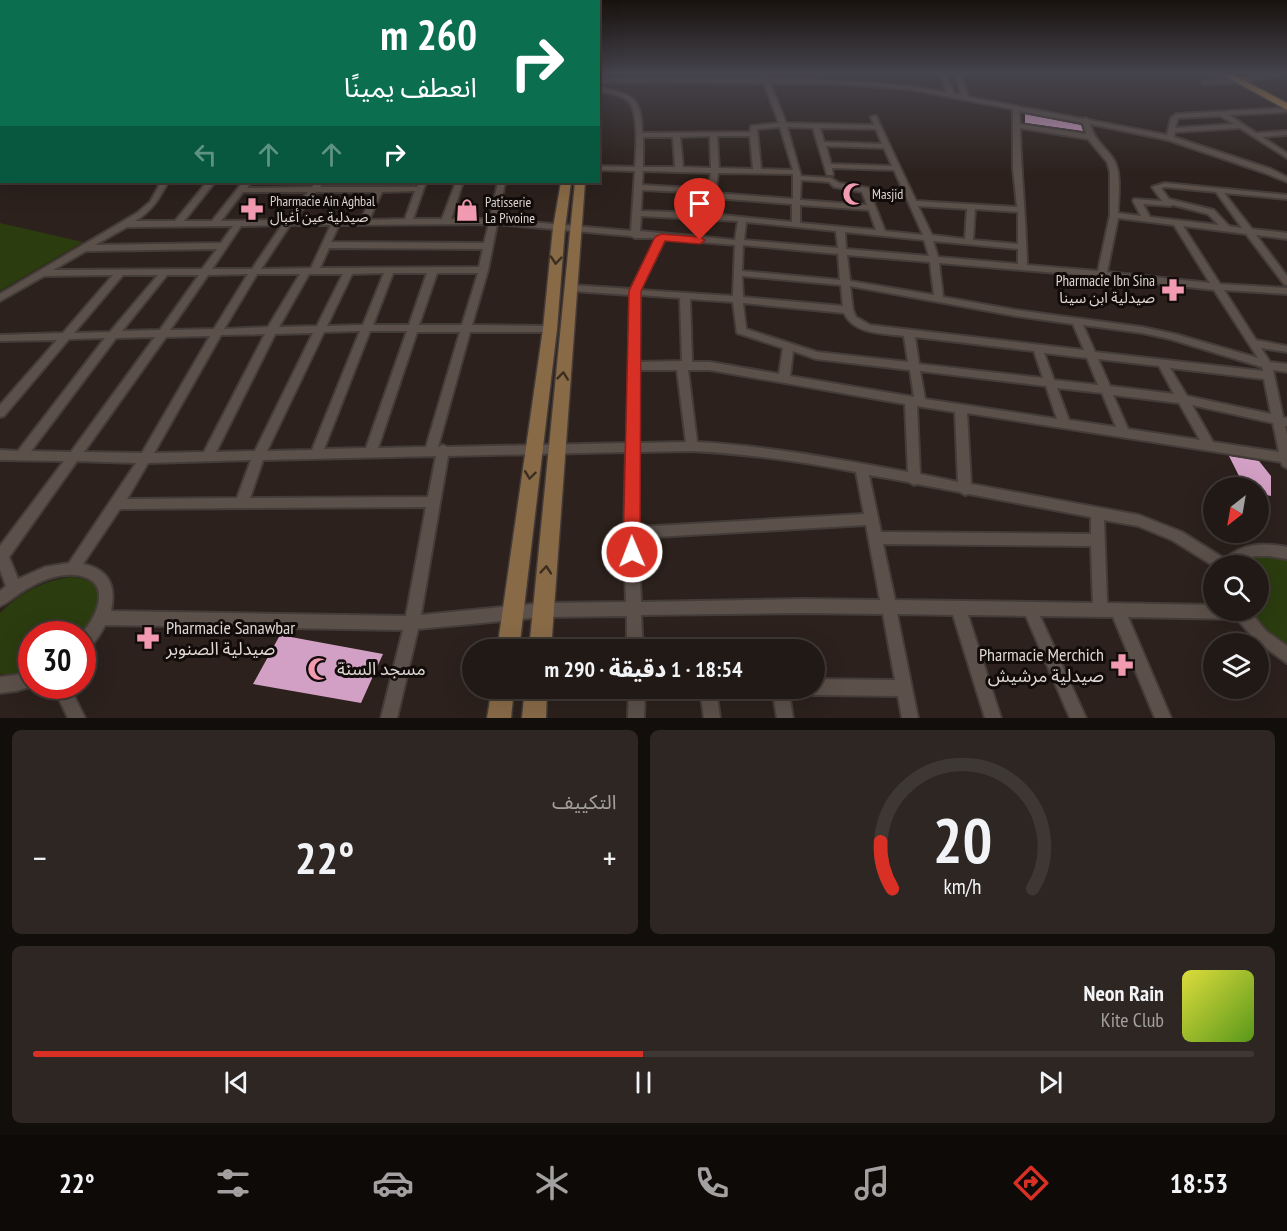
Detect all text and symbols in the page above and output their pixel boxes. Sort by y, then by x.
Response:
text: 260 m [380,7,477,62]
icon: right [498,24,576,102]
text: انعطف يمينًا [344,70,477,104]
icon: left [189,138,222,171]
icon: ahead [252,138,285,171]
icon: ahead [315,138,348,171]
icon: right [378,138,411,171]
pin [674,178,725,240]
mosque icon: Masjid [841,181,867,207]
place label: Masjid [872,185,903,203]
icon: arrive [683,187,716,220]
place label: Pharmacie Ain Aghbal صيدلية عين أغبال [270,192,376,226]
place label: Patisserie La Pivoine [485,193,535,227]
pharmacy icon: Pharmacie Ain Aghbal صيدلية عين أغبال [239,196,265,222]
shop icon: Patisserie La Pivoine [454,197,480,223]
one-way arrow [550,256,563,265]
place label: Pharmacie Ibn Sina صيدلية ابن سينا [1056,271,1155,307]
pharmacy icon: Pharmacie Ibn Sina صيدلية ابن سينا [1160,277,1186,303]
one-way arrow [556,371,569,381]
one-way arrow [524,470,536,479]
north arrow [1203,477,1269,543]
map controls [1203,477,1269,699]
position arrow [600,520,664,584]
button: search [1203,555,1269,621]
one-way arrow [539,566,552,575]
place label: Pharmacie Sanawbar صيدلية الصنوبر [165,616,295,660]
speed limit sign: 30 [18,621,96,699]
pharmacy icon: Pharmacie Sanawbar صيدلية الصنوبر [135,625,161,651]
button: layers [1203,633,1269,699]
place label: Pharmacie Merchich صيدلية مرشيش [979,643,1104,687]
pharmacy icon: Pharmacie Merchich صيدلية مرشيش [1109,652,1135,678]
text: 18:54 · 1 دقيقة · 290 m [544,655,743,683]
mosque icon: مسجد السنة [306,656,332,682]
place label: مسجد السنة [337,657,426,680]
text: التكييف [552,789,617,815]
text: 20 [932,799,992,880]
text: 22° [295,828,354,886]
text: − [33,836,47,879]
text: + [603,836,617,879]
text: km/h [943,872,981,900]
text: Neon Rain [1084,979,1164,1007]
text: Kite Club [1101,1007,1164,1033]
icon: previous [220,1066,253,1099]
icon: pause [627,1066,660,1099]
icon: next [1034,1066,1067,1099]
icon: filters [212,1162,254,1204]
icon: car [372,1162,414,1204]
icon: climate [531,1162,573,1204]
icon: phone [691,1162,733,1204]
icon: music [851,1162,893,1204]
icon: directions [1010,1162,1052,1204]
text: 22° [59,1166,95,1200]
text: 18:53 [1170,1166,1228,1200]

